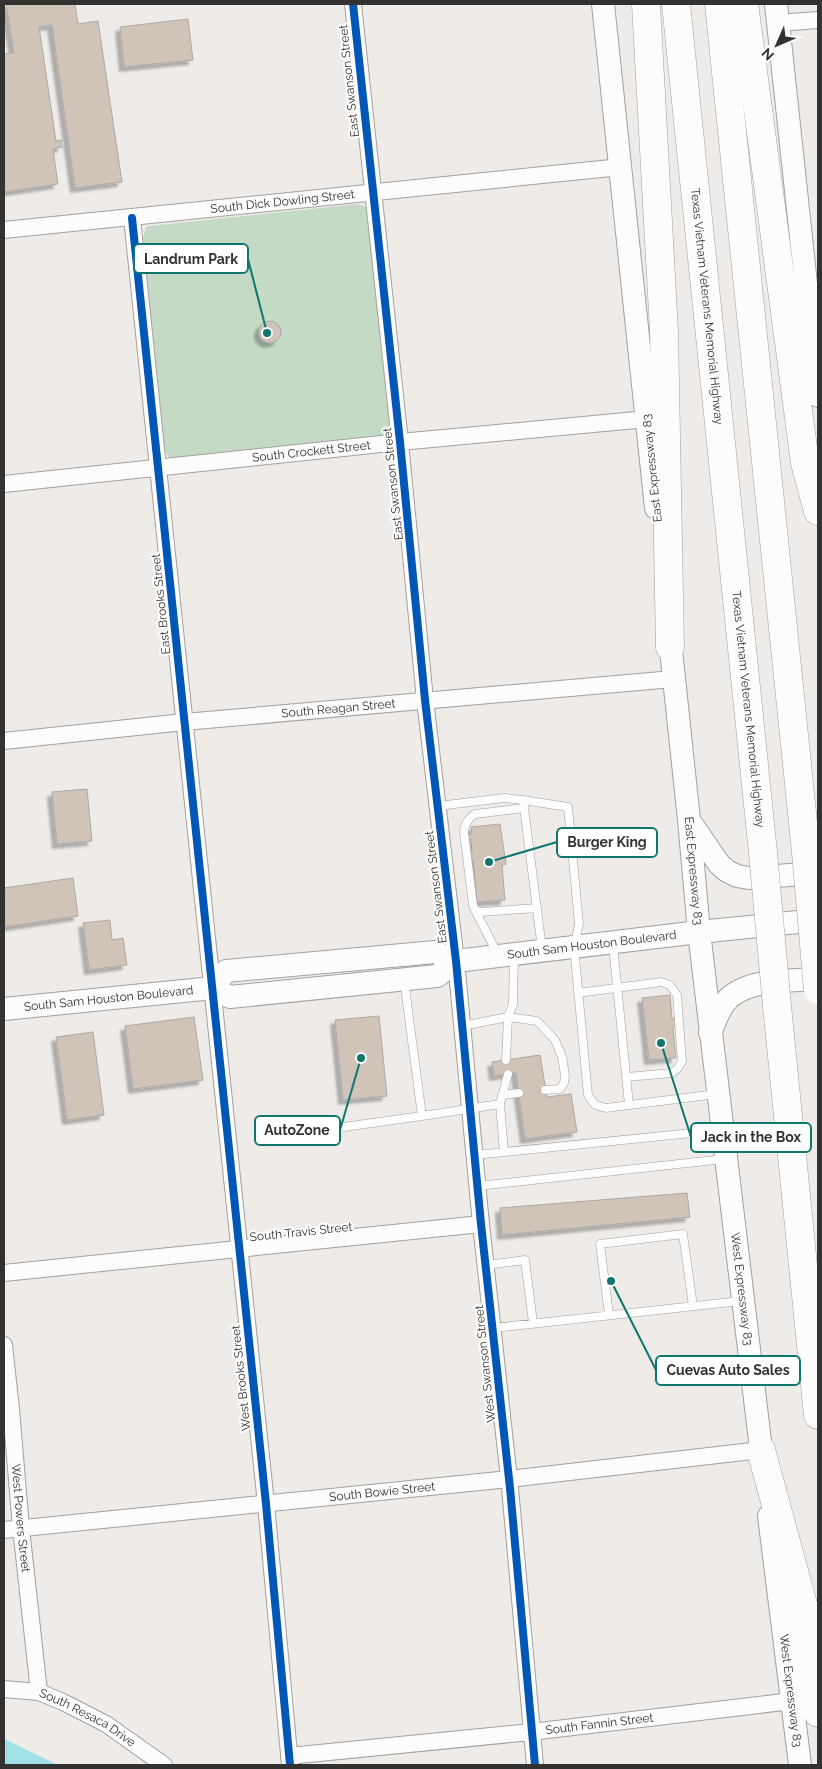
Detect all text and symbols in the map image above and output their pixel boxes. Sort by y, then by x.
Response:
north arrow [752,20,802,70]
street label: East Swanson Street [336,24,362,138]
text: N [758,45,777,64]
street label: South Dick Dowling Street [210,187,355,216]
street label: Texas Vietnam Veterans Memorial Highway [688,187,726,426]
callout: Landrum Park [134,244,248,273]
text: Landrum Park [144,251,238,267]
street label: East Expressway 83 [639,413,665,523]
street label: East Swanson Street [380,427,406,541]
street label: South Crockett Street [251,438,371,465]
street label: East Brooks Street [149,553,173,655]
street label: Texas Vietnam Veterans Memorial Highway [729,590,767,829]
street label: South Reagan Street [281,696,396,720]
street label: East Expressway 83 [682,816,705,926]
callout: Burger King [557,828,657,857]
street label: East Swanson Street [422,830,450,944]
text: Burger King [567,834,647,850]
street label: South Sam Houston Boulevard [507,928,677,962]
street label: South Sam Houston Boulevard [23,983,194,1014]
callout: AutoZone [255,1116,340,1145]
text: AutoZone [264,1122,330,1138]
callout: Jack in the Box [691,1123,811,1152]
text: Jack in the Box [701,1129,802,1145]
street label: South Travis Street [249,1220,353,1244]
street label: West Expressway 83 [728,1232,756,1346]
street label: West Swanson Street [472,1305,498,1423]
street label: West Brooks Street [228,1324,254,1432]
callout: Cuevas Auto Sales [656,1356,800,1385]
text: Cuevas Auto Sales [666,1362,790,1378]
street label: West Powers Street [9,1463,33,1573]
street label: South Bowie Street [328,1480,436,1504]
street label: West Expressway 83 [777,1633,805,1748]
street label: South Resaca Drive [37,1686,138,1750]
street label: South Fannin Street [545,1711,654,1737]

